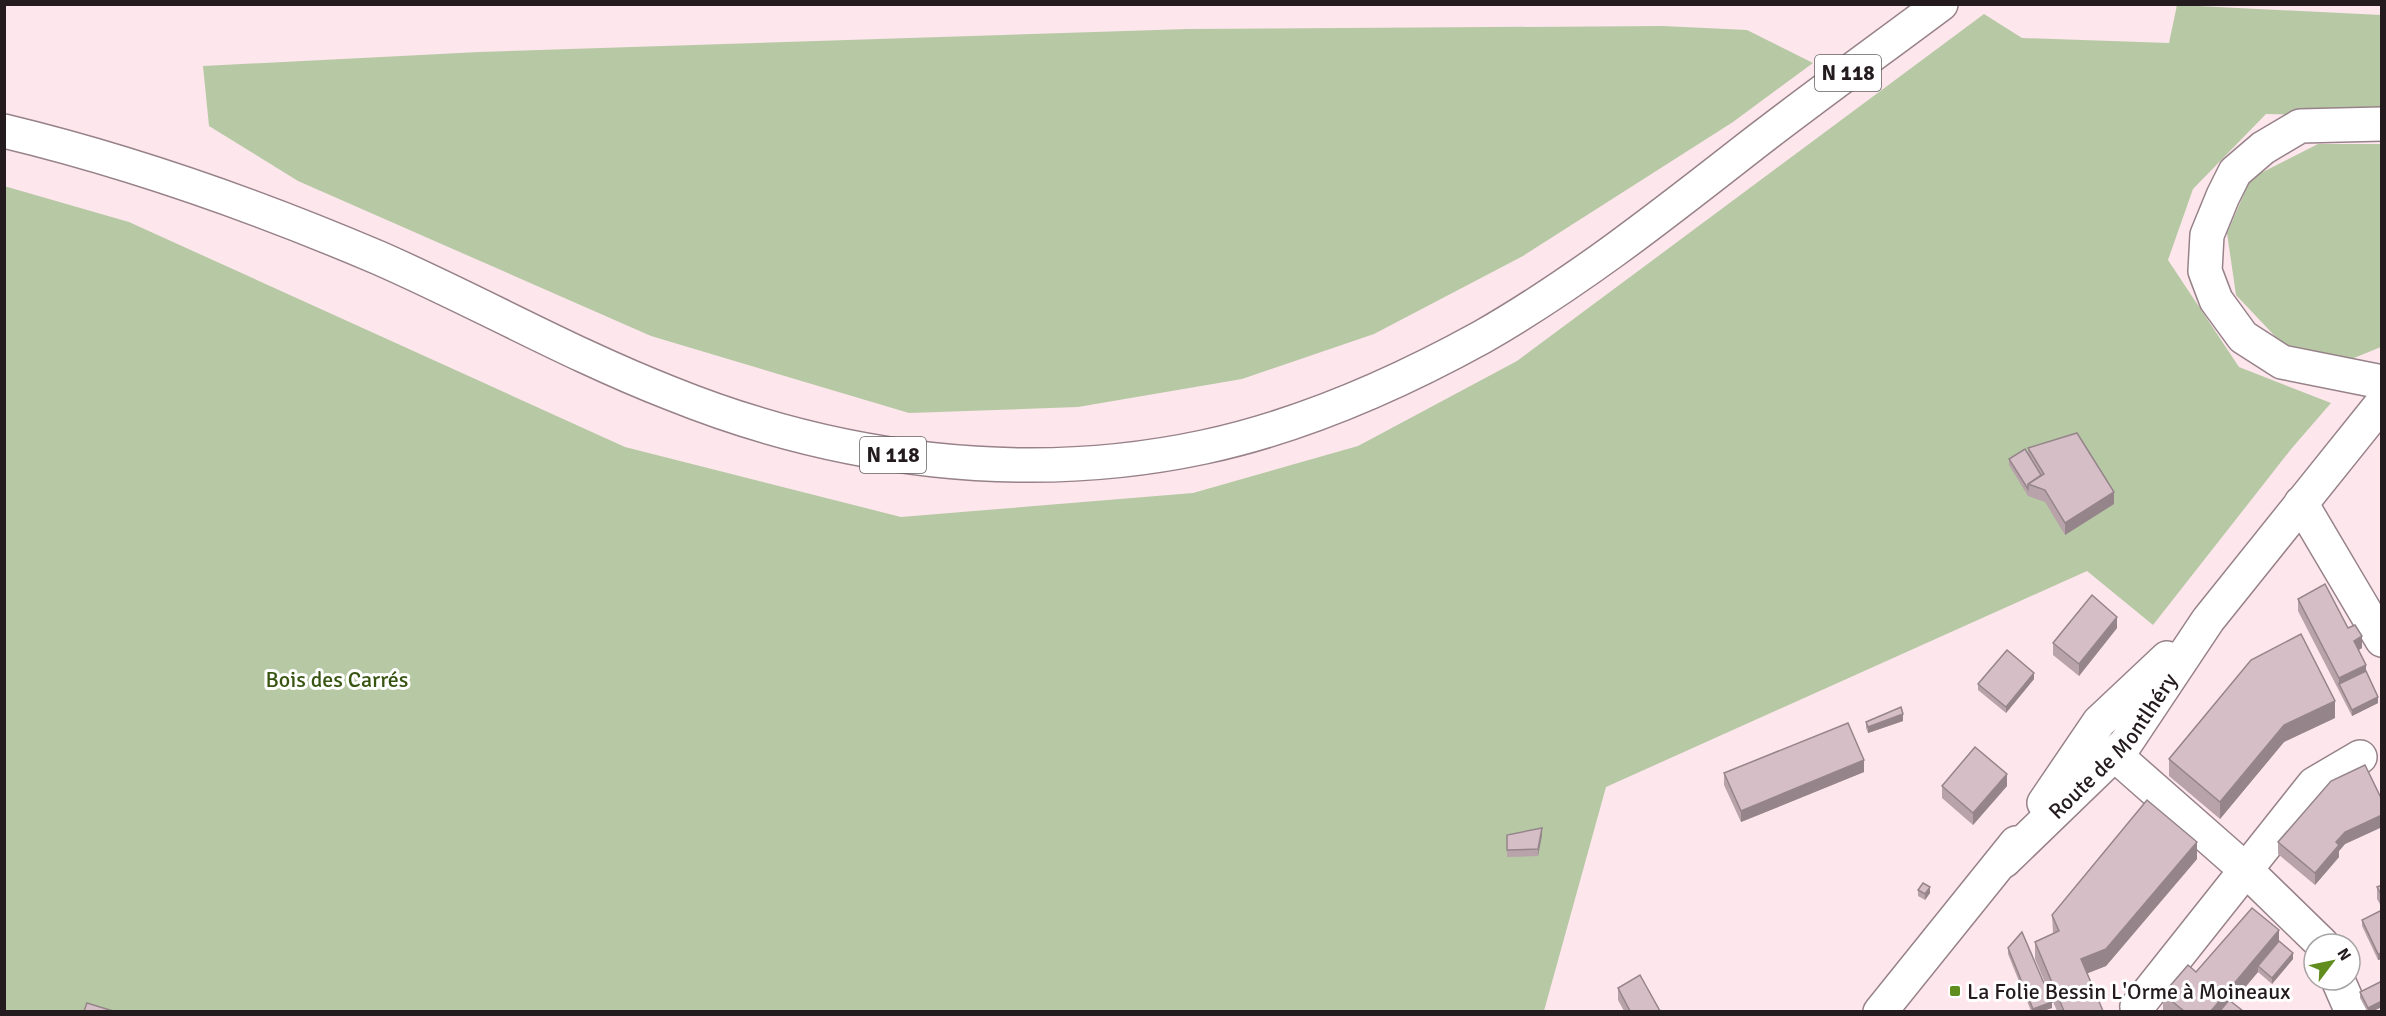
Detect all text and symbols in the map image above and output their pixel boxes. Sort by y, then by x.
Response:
road number: N 118 [1815,55,1881,91]
road number: N 118 [860,437,926,473]
park label: Bois des Carrés [265,666,409,693]
street label: Route de Montlhéry [2043,667,2183,825]
north arrow [2302,932,2362,992]
text: N [2332,945,2355,965]
place label: La Folie Bessin L'Orme à Moineaux [1967,978,2290,1005]
marker: La Folie Bessin L'Orme à Moineaux [1948,984,1962,998]

